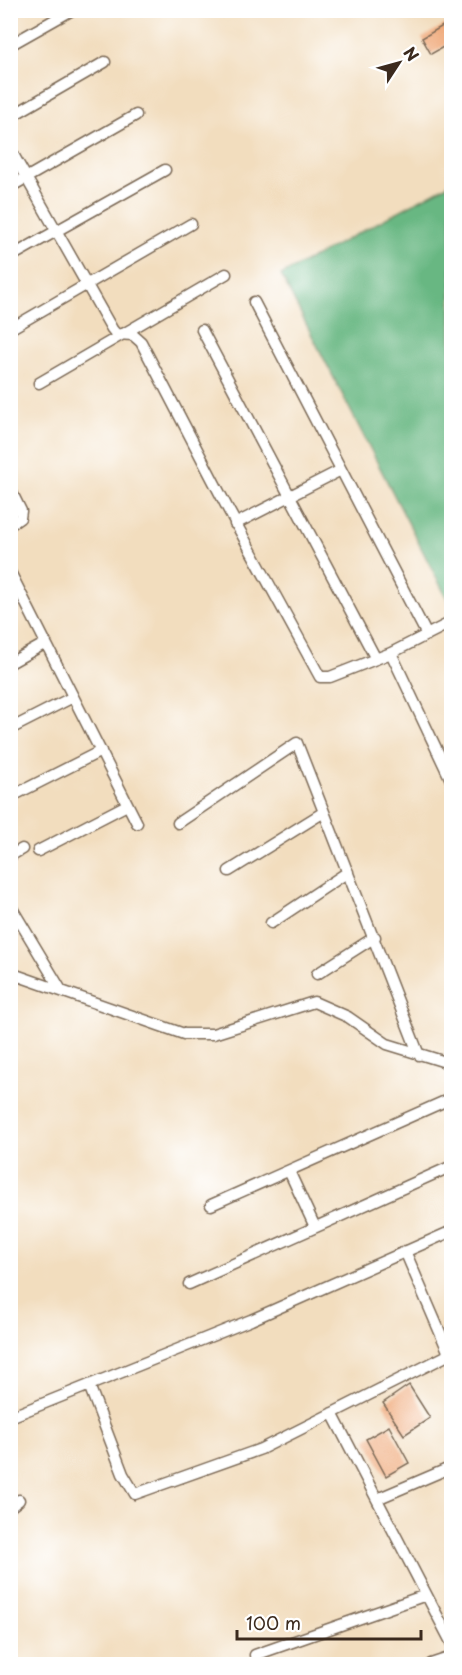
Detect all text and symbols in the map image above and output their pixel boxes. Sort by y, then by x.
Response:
north arrow [369,33,429,93]
text: N [399,41,425,66]
scale bar [237,1603,422,1641]
text: 100 m [246,1609,301,1636]

